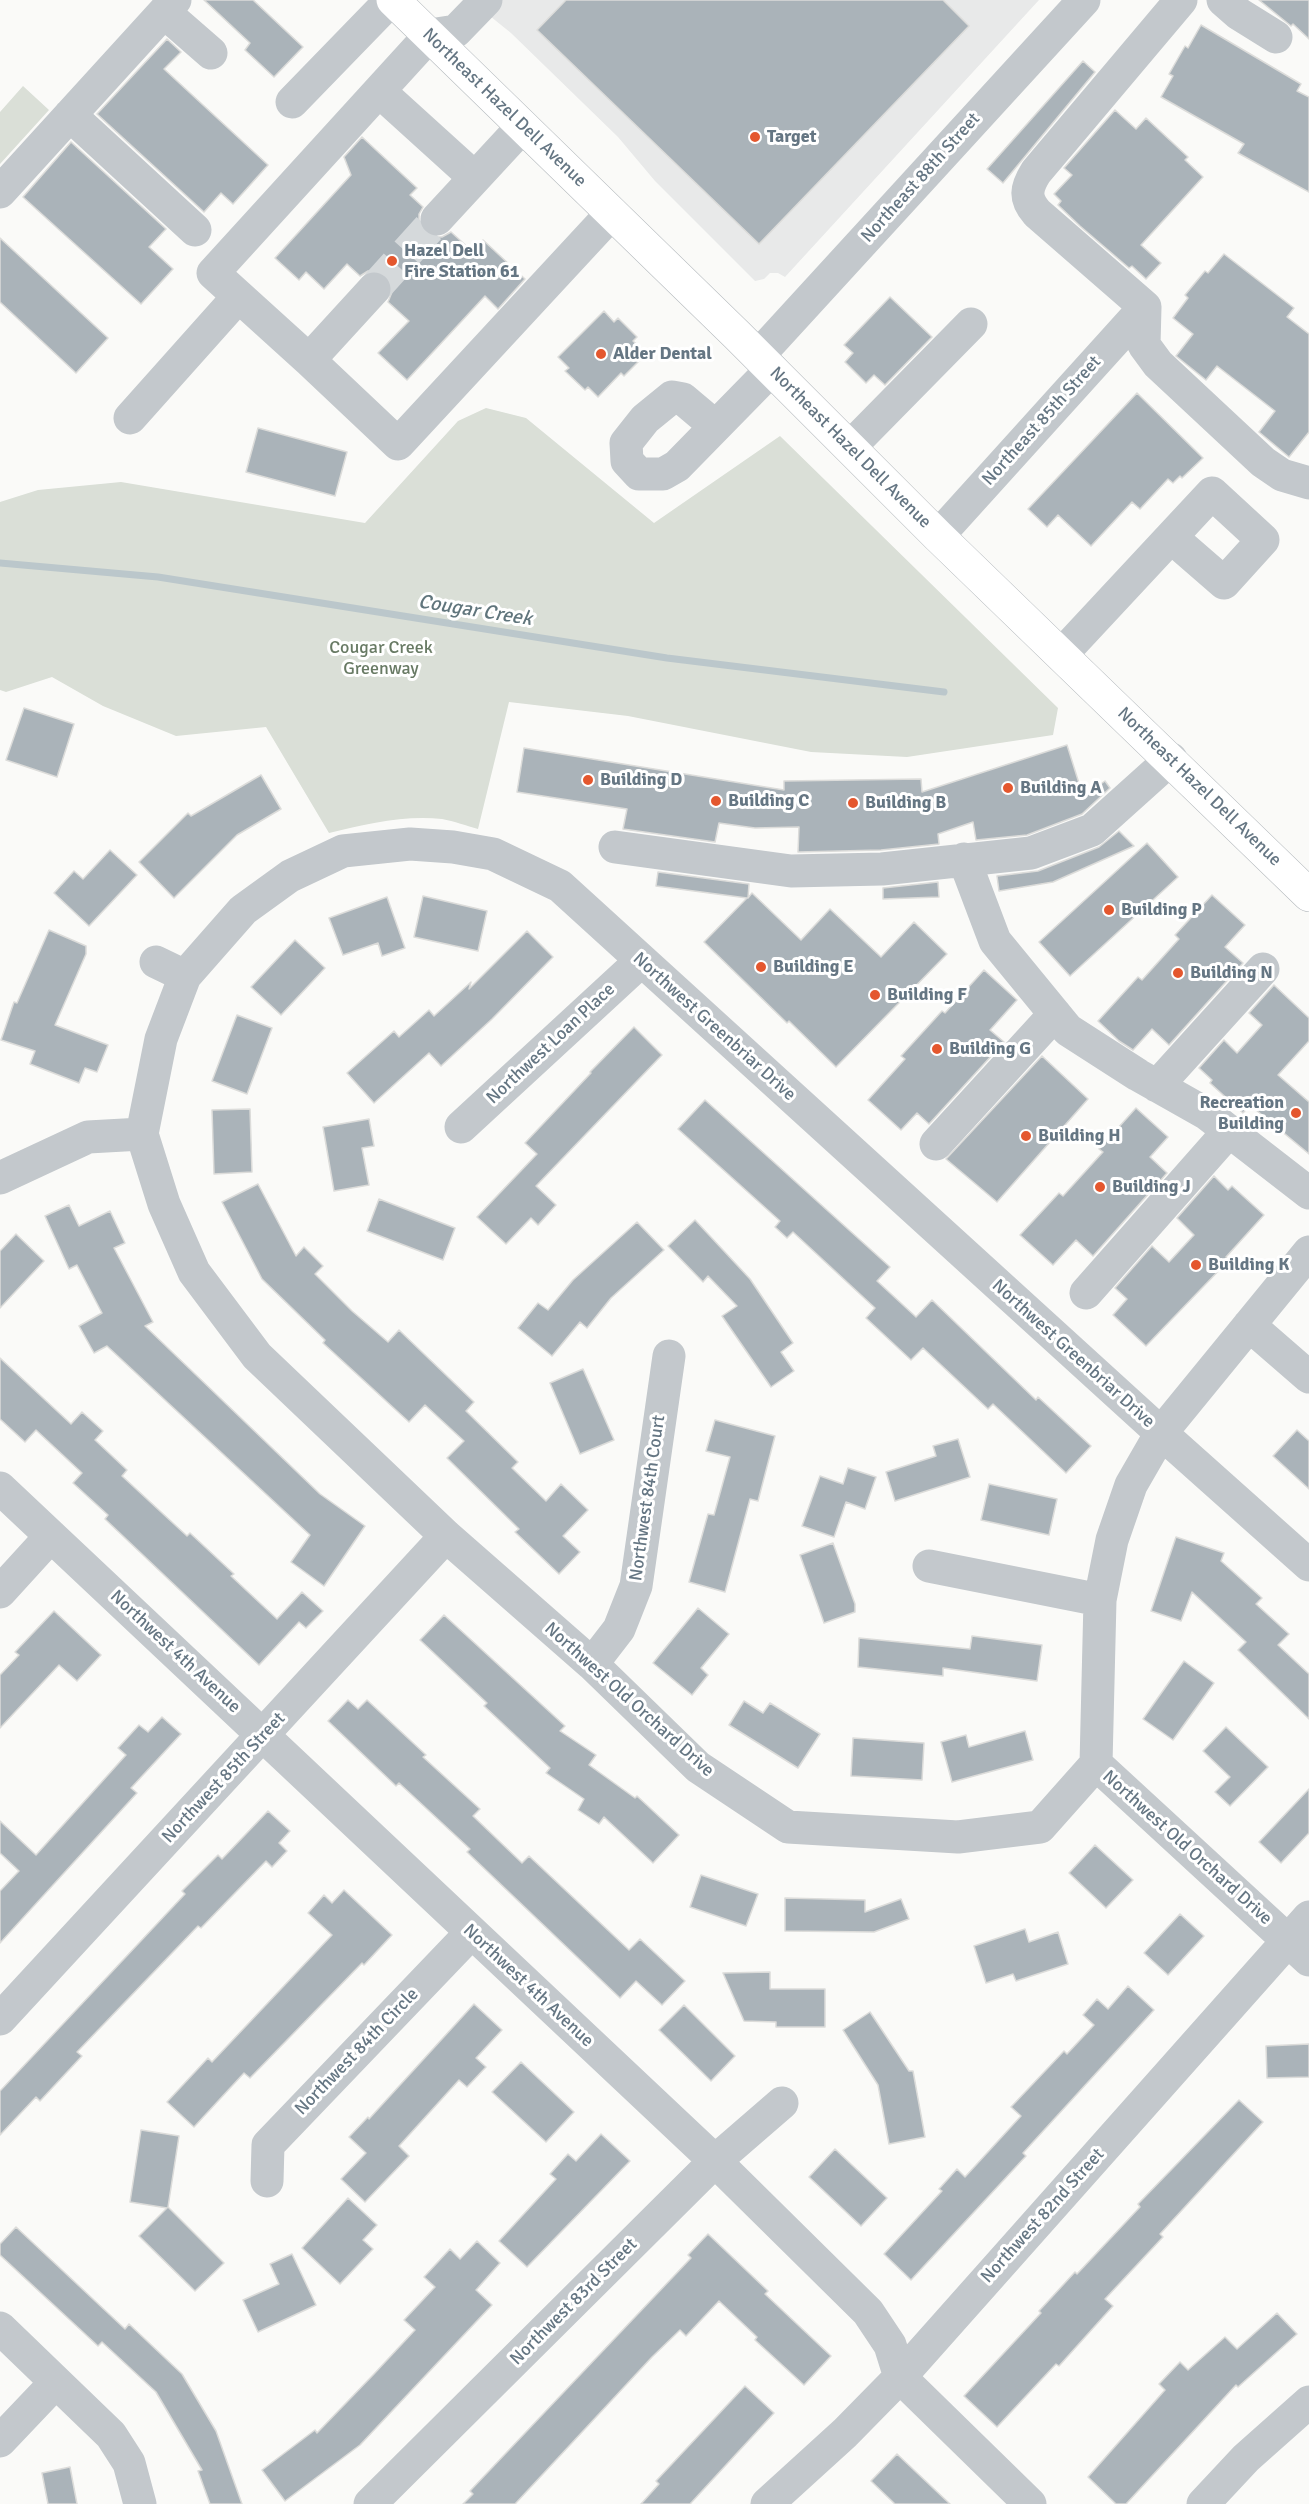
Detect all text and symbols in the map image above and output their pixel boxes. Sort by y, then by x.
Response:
street label: Northeast Hazel Dell Avenue [418,24,590,192]
street label: Northeast 88th Street [857,109,985,247]
place label: Target [767,126,816,148]
marker: Target [748,130,762,144]
place label: Hazel Dell Fire Station 61 [404,240,519,282]
marker: Hazel Dell Fire Station 61 [385,254,399,268]
place label: Alder Dental [613,343,712,365]
marker: Alder Dental [594,347,608,361]
street label: Northeast 85th Street [978,352,1106,490]
street label: Northeast Hazel Dell Avenue [765,363,935,533]
water label: Cougar Creek [416,590,534,632]
park label: Cougar Creek Greenway [329,637,433,680]
street label: Northeast Hazel Dell Avenue [1113,703,1285,871]
place label: Building D [600,769,682,791]
marker: Building D [581,773,595,787]
place label: Building A [1020,777,1102,799]
marker: Building A [1001,781,1015,795]
place label: Building C [728,790,809,812]
place label: Building B [865,792,946,814]
marker: Building C [709,794,723,808]
marker: Building B [846,796,860,810]
place label: Building P [1121,899,1202,921]
marker: Building P [1102,903,1116,917]
street label: Northwest Greenbriar Drive [628,948,800,1106]
place label: Building E [773,956,854,978]
marker: Building E [754,960,768,974]
place label: Building N [1190,962,1273,984]
marker: Building N [1171,966,1185,980]
street label: Northwest Loan Place [482,979,620,1109]
place label: Building F [887,984,967,1006]
marker: Building F [868,988,882,1002]
place label: Building G [949,1038,1031,1060]
marker: Building G [930,1042,944,1056]
place label: Recreation Building [1199,1092,1284,1134]
marker: Recreation Building [1289,1106,1303,1120]
place label: Building H [1038,1125,1121,1147]
marker: Building H [1019,1129,1033,1143]
place label: Building J [1112,1176,1191,1198]
marker: Building J [1093,1180,1107,1194]
place label: Building K [1208,1254,1289,1276]
marker: Building K [1189,1258,1203,1272]
street label: Northwest Greenbriar Drive [987,1275,1159,1433]
street label: Northwest 84th Court [626,1414,670,1582]
street label: Northwest 4th Avenue [105,1586,245,1718]
street label: Northwest Old Orchard Drive [540,1618,718,1782]
street label: Northwest 85th Street [158,1708,290,1848]
street label: Northwest Old Orchard Drive [1098,1766,1276,1930]
street label: Northwest 4th Avenue [458,1920,598,2052]
street label: Northwest 84th Circle [291,1984,423,2120]
street label: Northwest 82nd Street [977,2144,1109,2288]
street label: Northwest 83rd Street [506,2234,642,2370]

